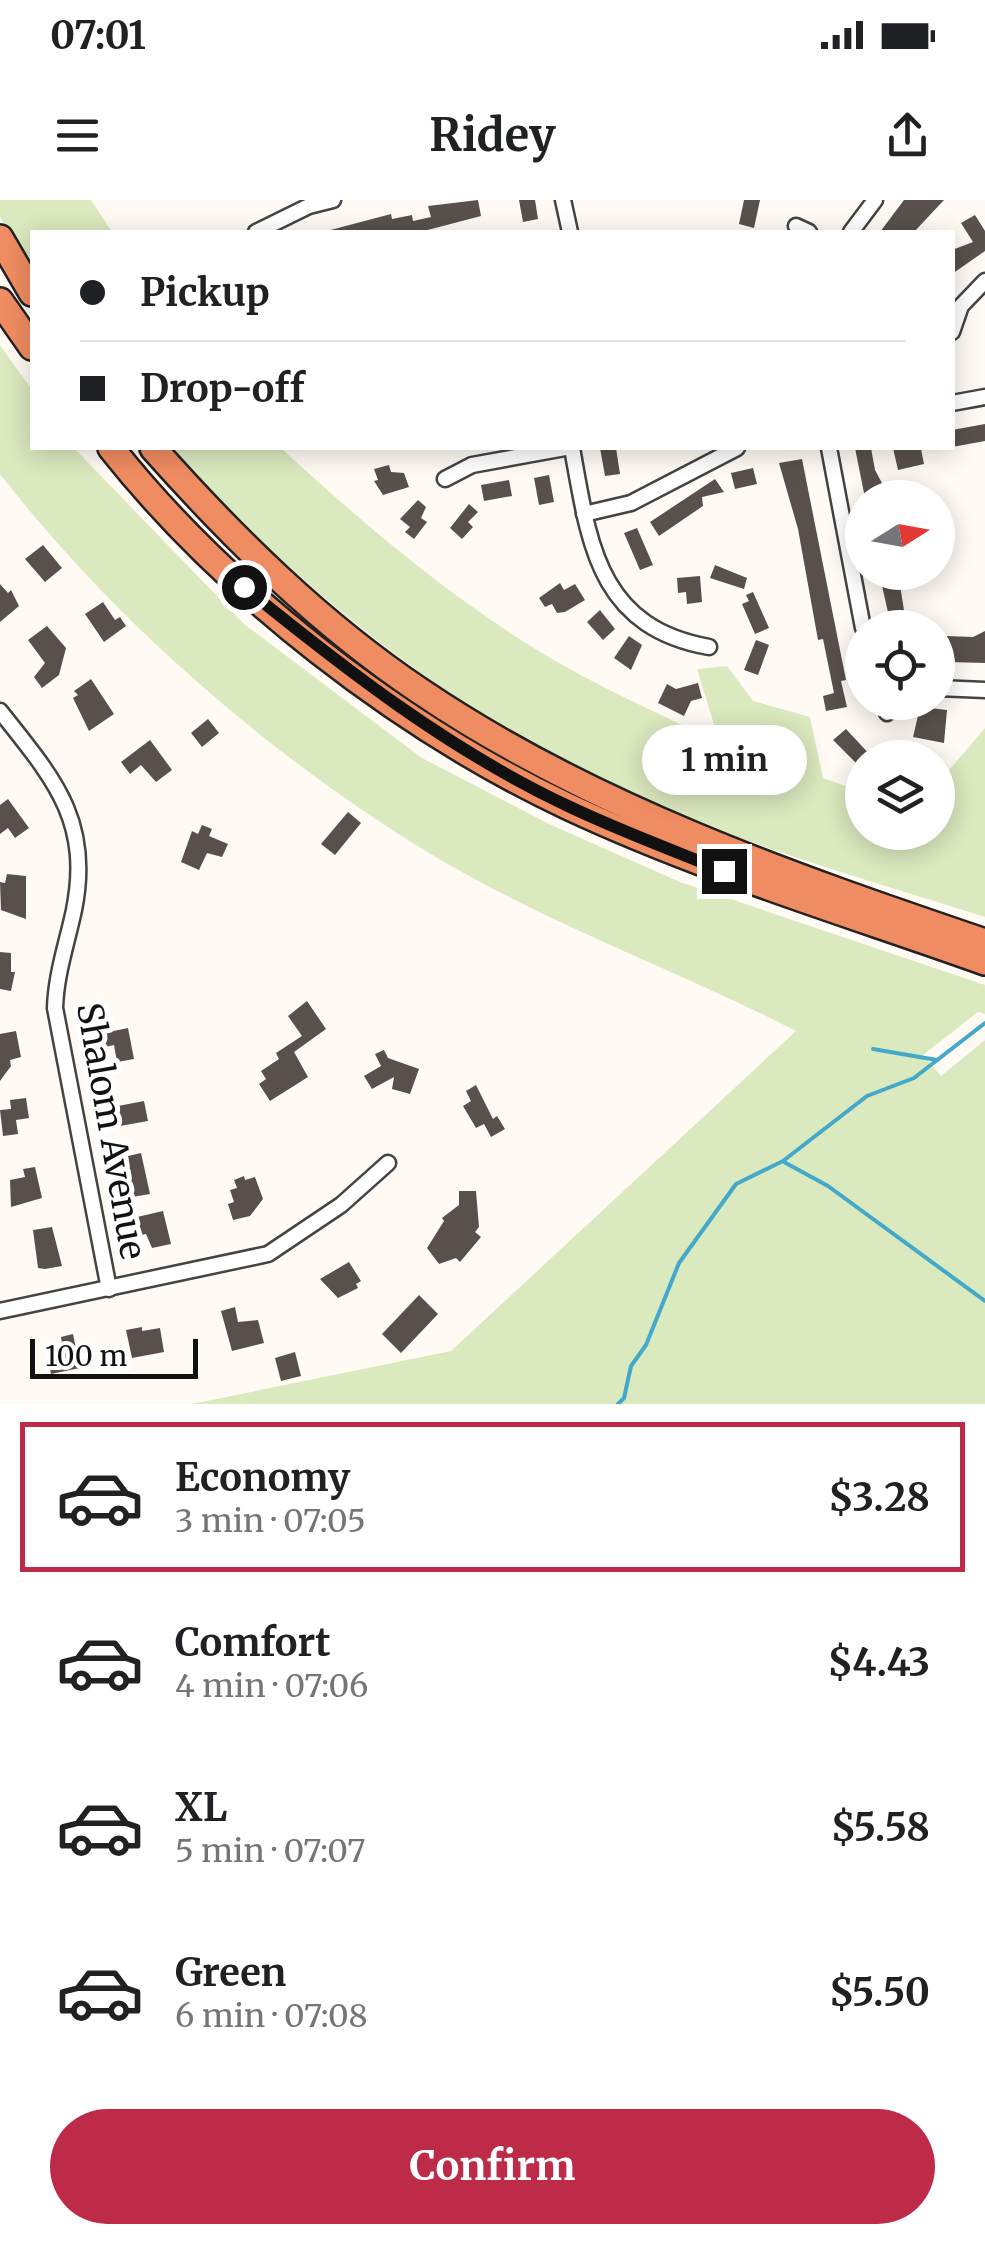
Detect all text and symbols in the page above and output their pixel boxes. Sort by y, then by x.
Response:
text: 07:01 [50,12,146,59]
text: Ridey [429,107,556,163]
icon: menu [50,108,105,163]
icon: share [880,108,935,163]
text: Pickup [140,269,270,316]
text: Drop-off [140,365,305,412]
north arrow [845,480,955,590]
map controls [845,480,955,850]
route start [222,565,267,610]
button: locate [845,610,955,720]
callout: 1 min [642,726,806,796]
text: 1 min [681,740,768,780]
button: layers [845,740,955,850]
route end [702,849,747,894]
street label: Shalom Avenue [67,999,155,1263]
scale bar [30,1334,198,1378]
text: 100 m [45,1338,127,1374]
icon: car [55,1452,145,1542]
text: Economy [175,1454,350,1501]
text: $3.28 [828,1474,930,1521]
text: 3 min · 07:05 [175,1501,366,1541]
icon: car [55,1617,145,1707]
text: Comfort [175,1619,331,1666]
text: $4.43 [827,1639,930,1686]
text: 4 min · 07:06 [175,1666,368,1706]
icon: car [55,1782,145,1872]
text: XL [175,1784,227,1831]
text: $5.58 [831,1804,930,1851]
text: 5 min · 07:07 [175,1831,366,1871]
icon: car [55,1947,145,2037]
text: Green [175,1949,286,1996]
text: $5.50 [829,1969,930,2016]
text: 6 min · 07:08 [175,1996,368,2036]
button: Confirm [50,2109,935,2224]

